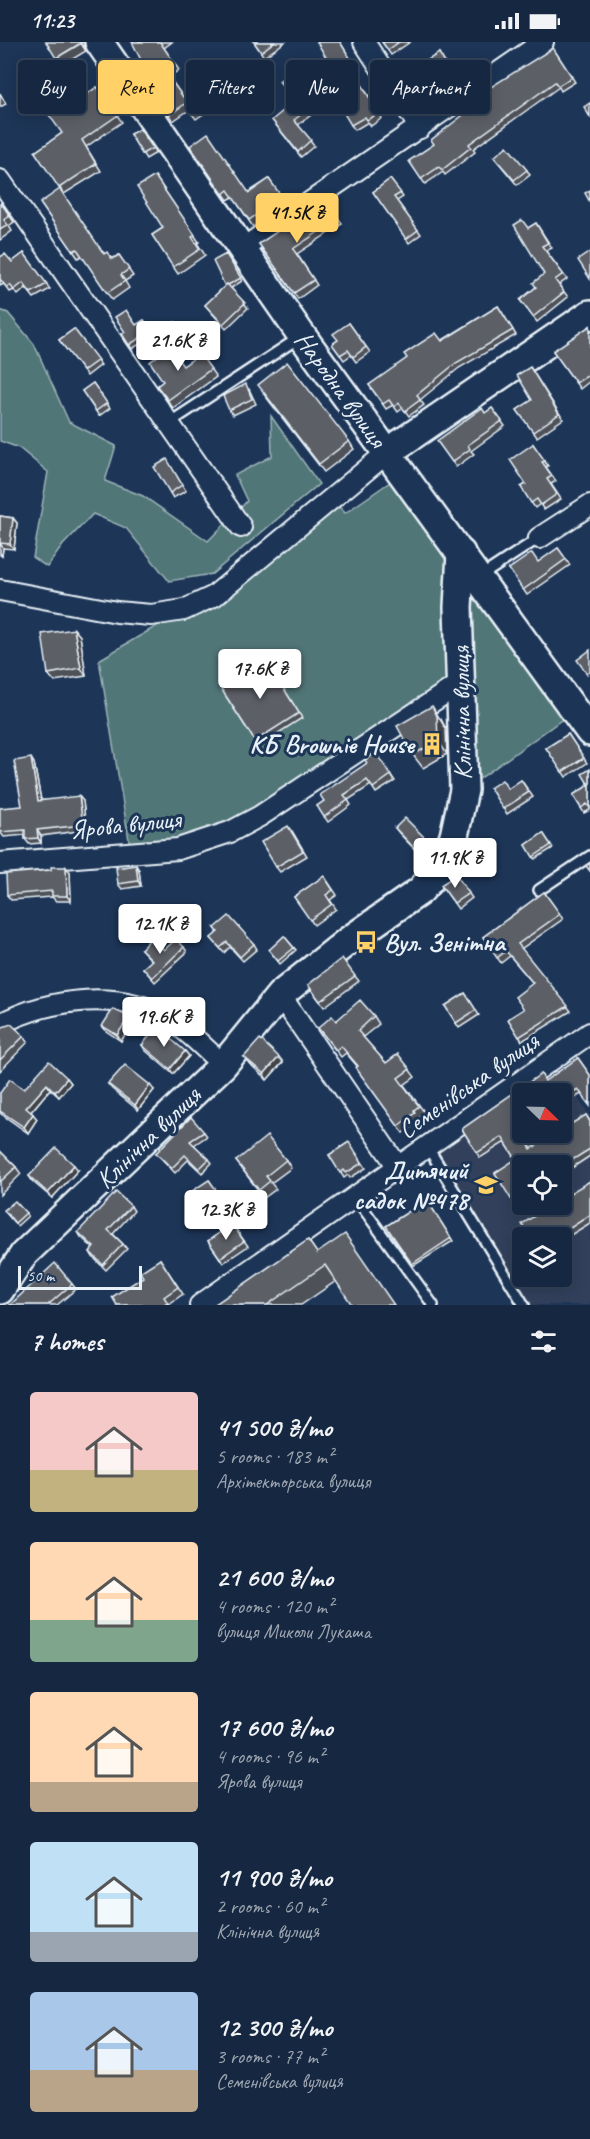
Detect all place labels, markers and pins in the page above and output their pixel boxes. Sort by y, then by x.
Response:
pin: 41.5K ₴ [242,193,352,244]
pin: 21.6K ₴ [123,321,233,372]
pin: 17.6K ₴ [205,649,315,700]
place label: КБ Brownie House [250,728,416,761]
building icon: КБ Brownie House [419,731,445,757]
pin: 11.9K ₴ [400,838,510,889]
pin: 12.1K ₴ [105,904,215,955]
place label: Вул. Зенітна [384,926,507,959]
bus stop icon: Вул. Зенітна [353,929,379,955]
pin: 19.6K ₴ [109,997,219,1048]
place label: Дитячий садок №478 [354,1154,471,1217]
school or university icon: Дитячий садок №478 [473,1172,499,1198]
pin: 12.3K ₴ [171,1190,281,1241]

